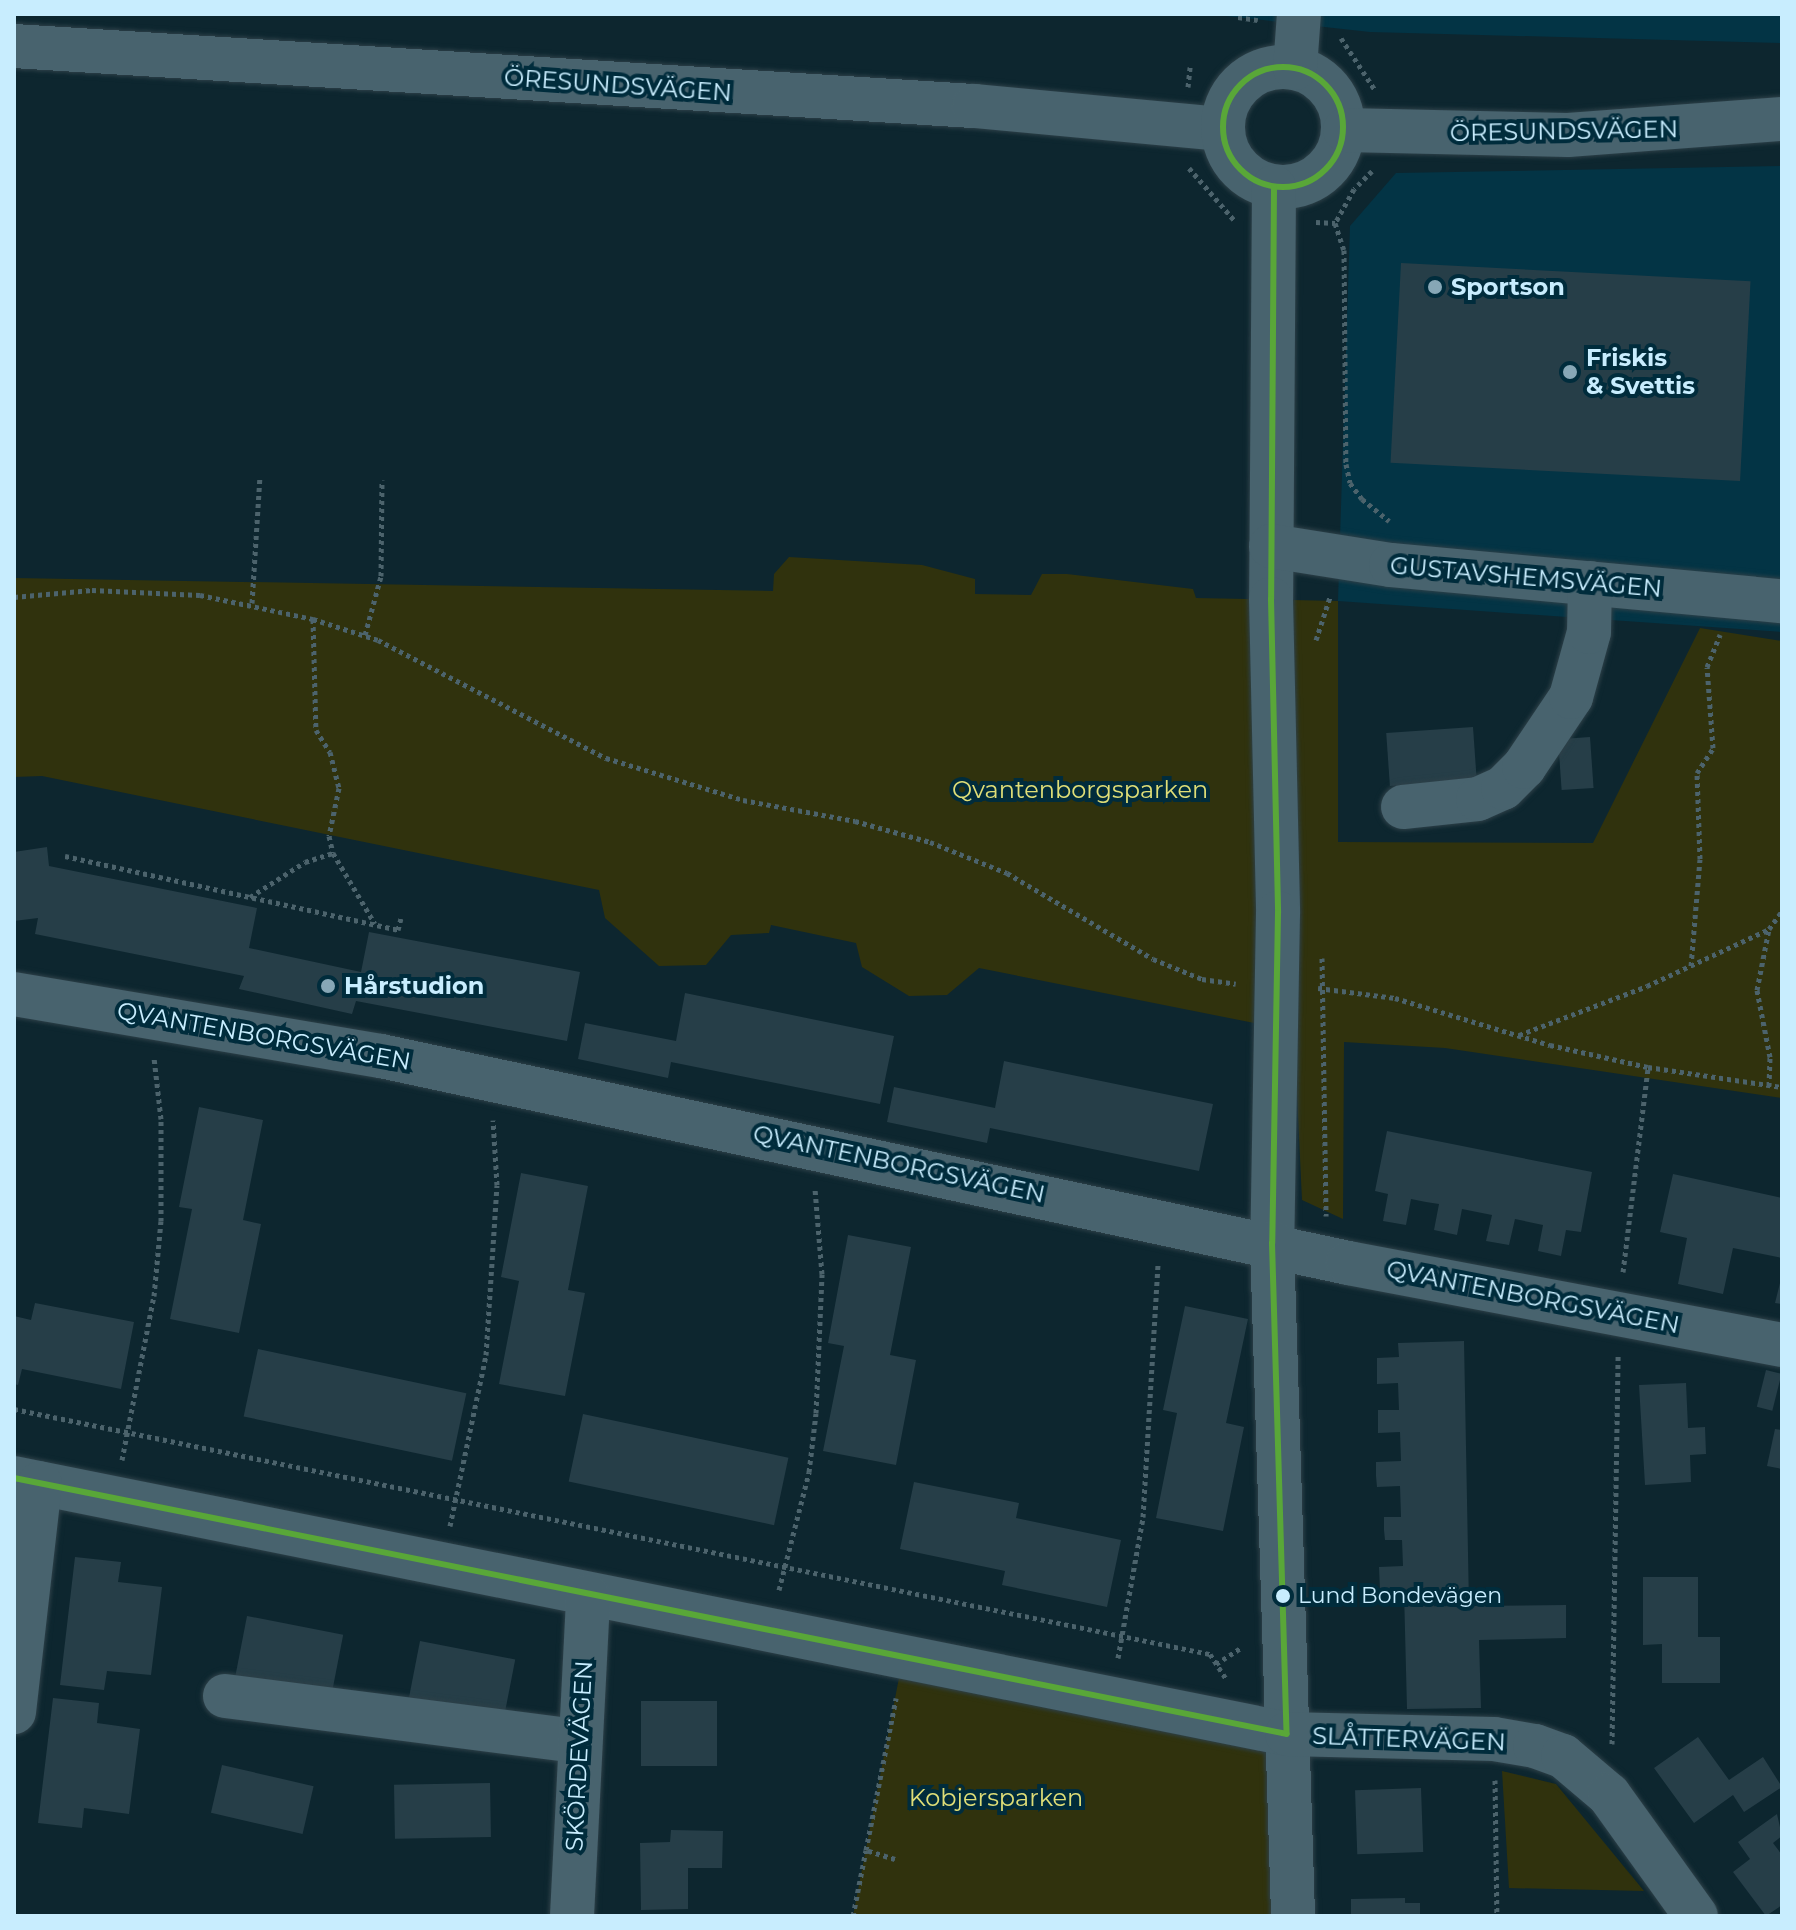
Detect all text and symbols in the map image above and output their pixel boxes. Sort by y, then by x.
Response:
street label: ÖRESUNDSVÄGEN [503,63,733,107]
street label: ÖRESUNDSVÄGEN [1450,115,1678,147]
place label: Sportson [1451,273,1565,301]
marker: Sportson [1426,278,1444,296]
place label: Friskis & Svettis [1586,344,1695,400]
marker: Friskis & Svettis [1561,363,1579,381]
street label: GUSTAVSHEMSVÄGEN [1389,551,1663,603]
park label: Qvantenborgsparken [952,776,1208,804]
place label: Hårstudion [344,972,484,1000]
marker: Hårstudion [319,977,337,995]
street label: QVANTENBORGSVÄGEN [115,996,413,1076]
street label: QVANTENBORGSVÄGEN [751,1119,1047,1209]
street label: QVANTENBORGSVÄGEN [1384,1254,1682,1340]
place label: Lund Bondevägen [1298,1583,1502,1609]
marker: Lund Bondevägen [1275,1588,1291,1604]
street label: SKÖRDEVÄGEN [560,1660,598,1852]
street label: SLÅTTERVÄGEN [1312,1721,1506,1757]
park label: Kobjersparken [909,1784,1083,1812]

